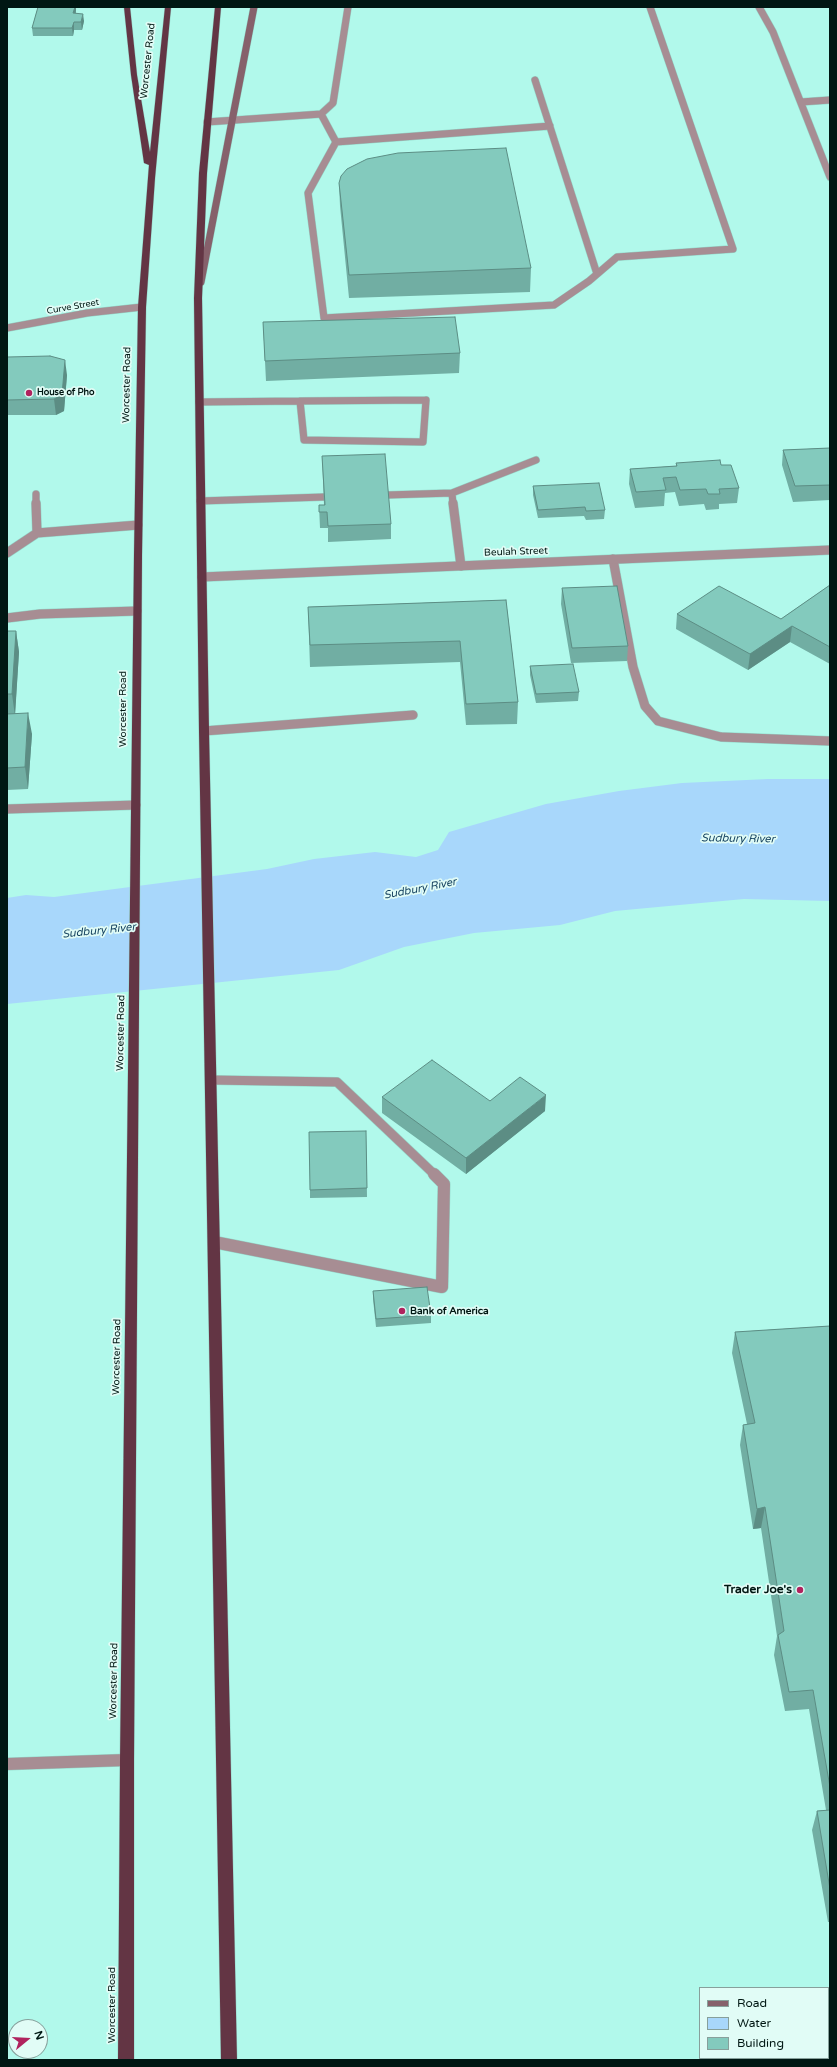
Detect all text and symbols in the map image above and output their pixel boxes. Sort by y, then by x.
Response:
street label: Worcester Road [138,23,158,99]
street label: Curve Street [46,297,100,317]
street label: Worcester Road [120,347,134,423]
marker: House of Pho [24,388,34,398]
place label: House of Pho [37,388,95,398]
street label: Beulah Street [484,545,548,559]
street label: Worcester Road [117,671,129,747]
water label: Sudbury River [701,832,775,846]
water label: Sudbury River [383,875,457,903]
water label: Sudbury River [62,921,136,941]
street label: Worcester Road [114,995,128,1071]
place label: Bank of America [410,1305,489,1317]
marker: Bank of America [397,1306,407,1316]
street label: Worcester Road [110,1319,124,1395]
place label: Trader Joe's [724,1583,792,1597]
marker: Trader Joe's [795,1585,805,1595]
street label: Worcester Road [107,1643,121,1719]
street label: Worcester Road [106,1967,118,2043]
legend [699,1987,829,2059]
text: Road [737,1996,767,2010]
text: Water [737,2016,771,2030]
north arrow [8,2019,48,2059]
text: N [31,2029,46,2042]
text: Building [737,2036,784,2050]

